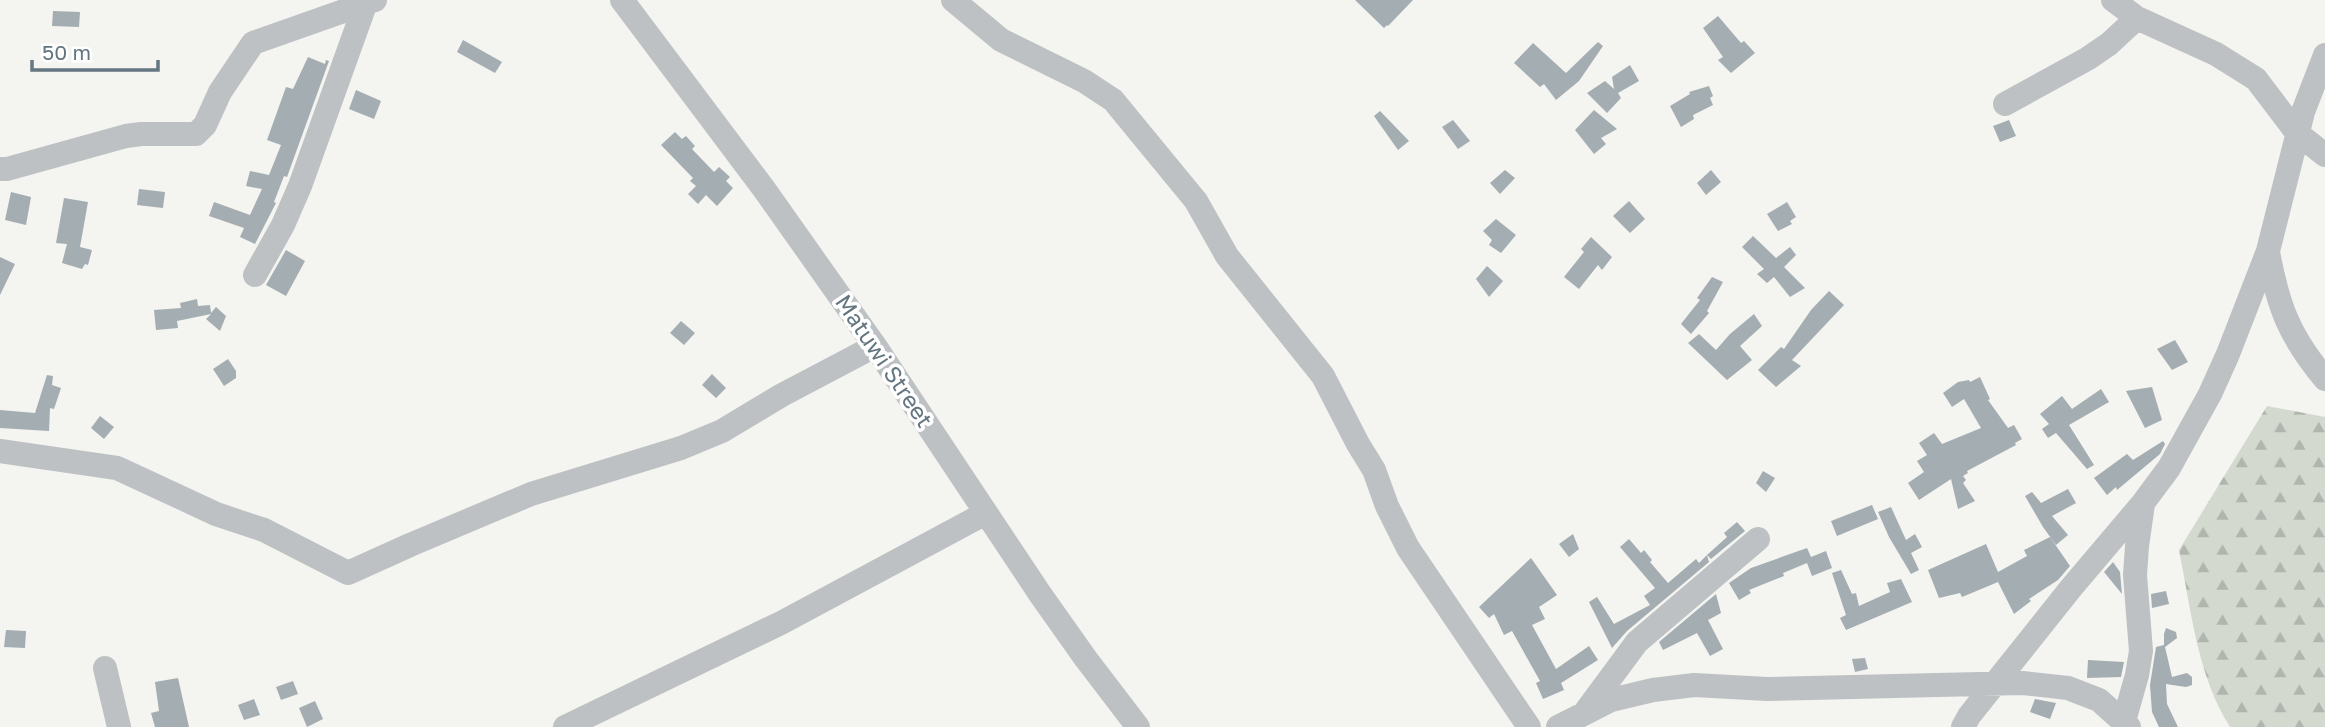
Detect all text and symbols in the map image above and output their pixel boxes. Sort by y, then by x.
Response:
scale bar [32,28,158,72]
text: 50 m [42,39,91,65]
street label: Matuwi Street [830,289,940,432]

